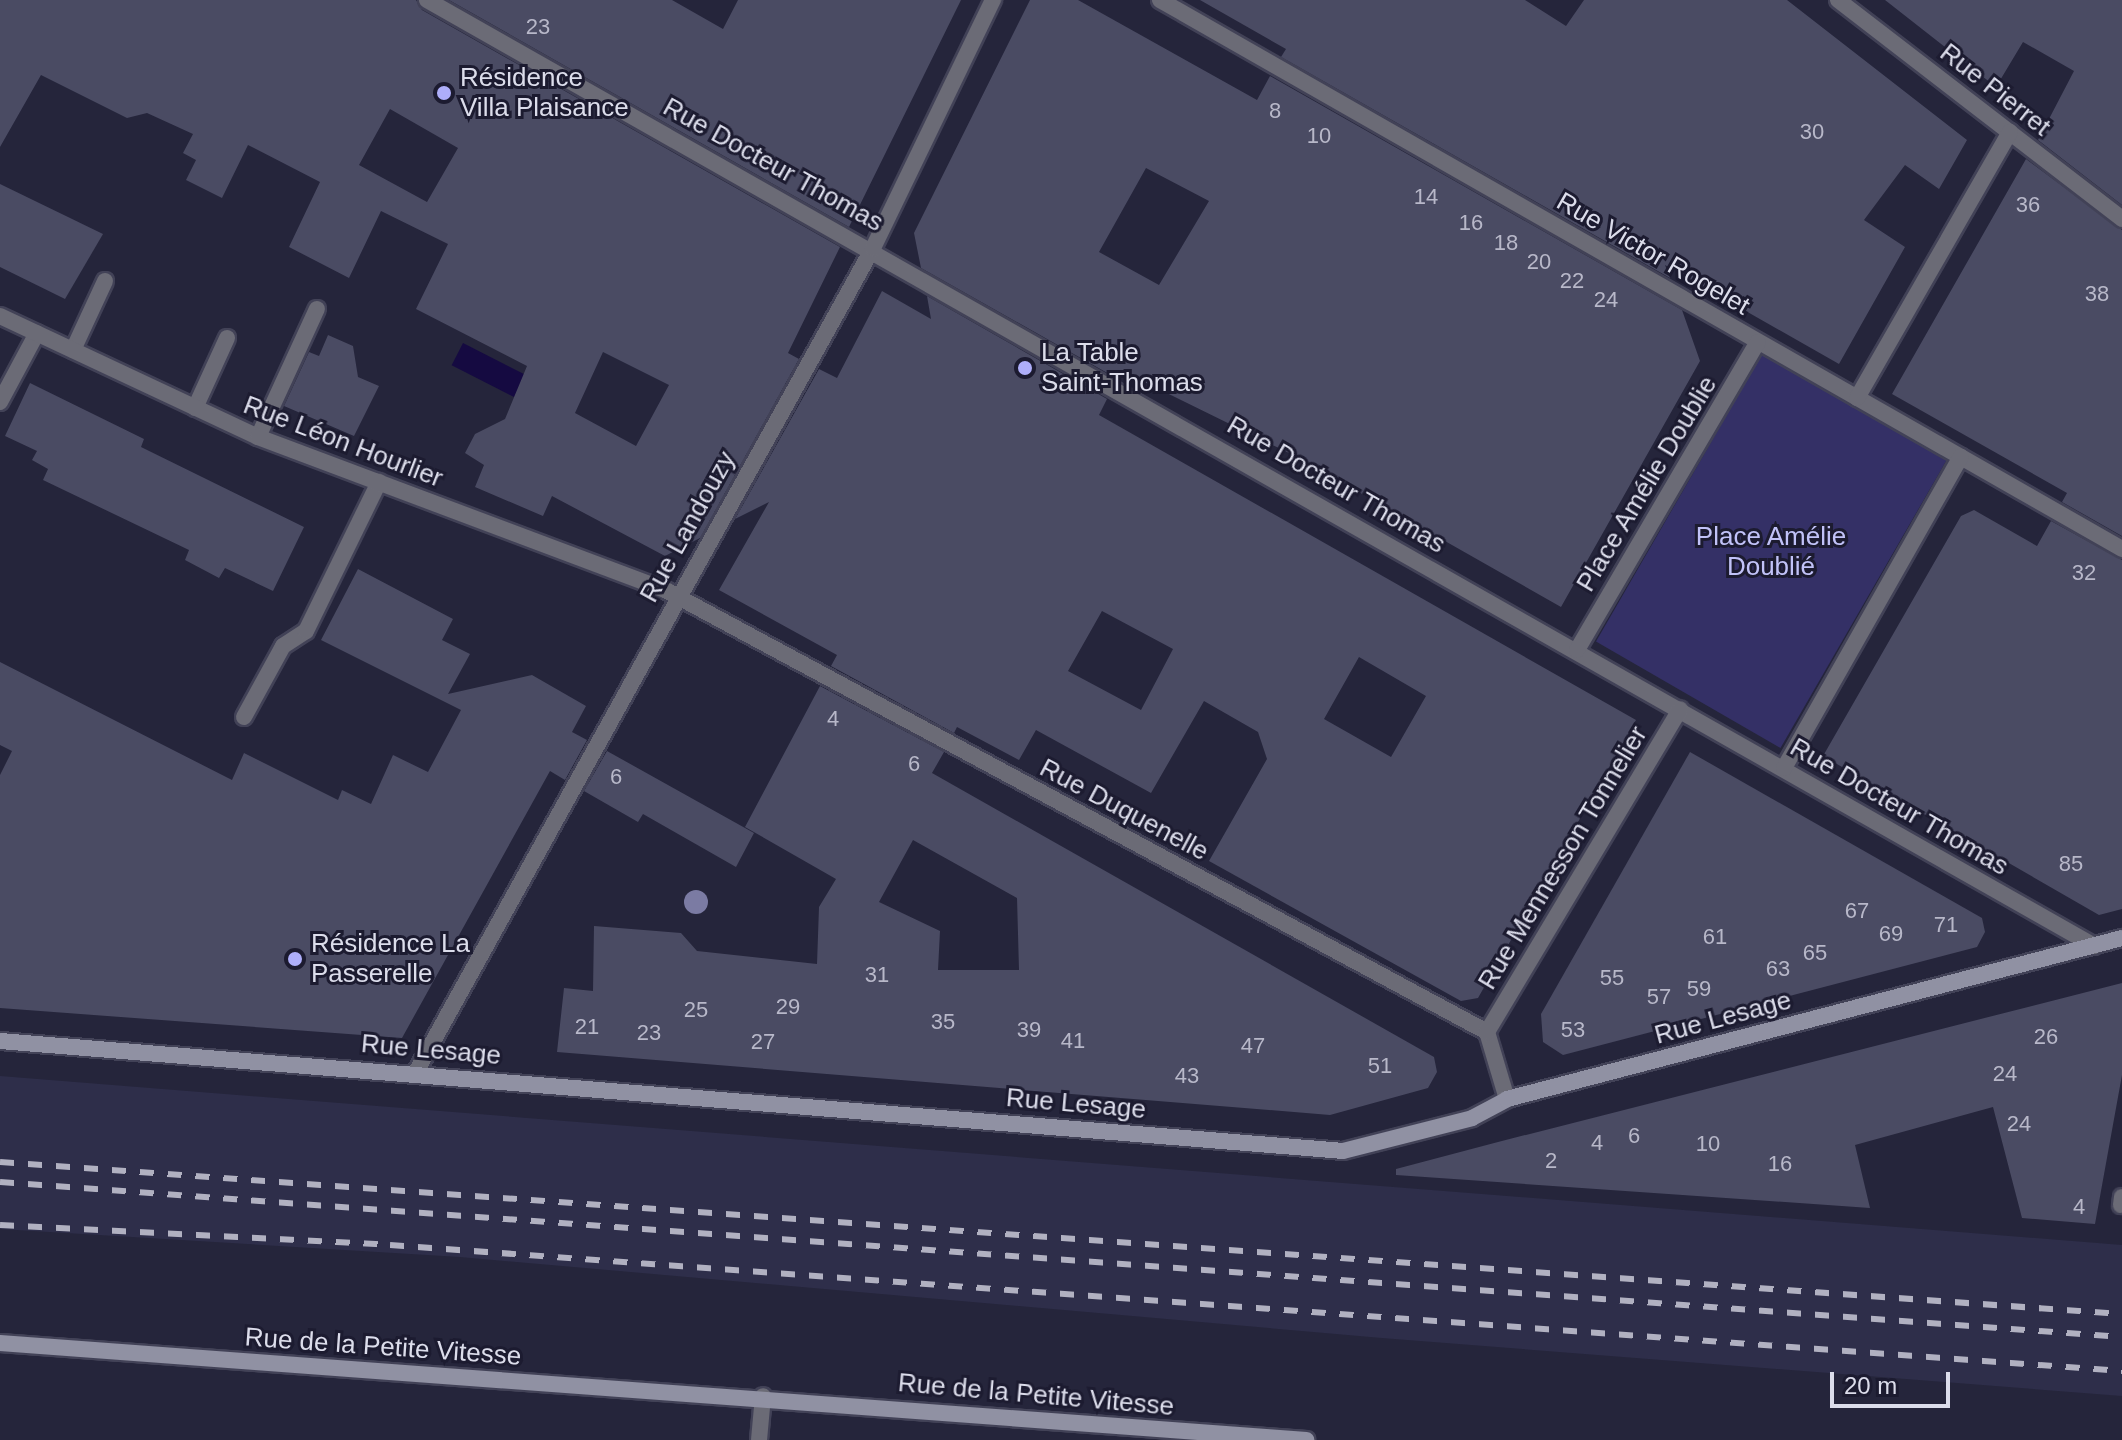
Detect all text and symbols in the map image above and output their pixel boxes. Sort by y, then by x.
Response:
house number: 23 [526,14,550,40]
street label: Rue Pierret [1934,37,2056,143]
place label: Résidence Villa Plaisance [460,62,629,124]
marker: Résidence Villa Plaisance [435,84,453,102]
street label: Rue Docteur Thomas [657,91,889,239]
house number: 8 [1269,98,1281,124]
house number: 30 [1800,119,1824,145]
house number: 10 [1307,123,1331,149]
house number: 14 [1414,184,1438,210]
street label: Rue Victor Rogelet [1551,186,1755,322]
house number: 36 [2016,192,2040,218]
house number: 16 [1459,210,1483,236]
house number: 18 [1494,230,1518,256]
house number: 20 [1527,249,1551,275]
house number: 22 [1560,268,1584,294]
house number: 38 [2085,281,2109,307]
house number: 24 [1594,287,1618,313]
place label: La Table Saint-Thomas [1041,337,1203,398]
marker: La Table Saint-Thomas [1016,359,1034,377]
street label: Place Amélie Doublie [1570,370,1724,598]
street label: Rue Léon Hourlier [239,390,447,494]
street label: Rue Docteur Thomas [1221,410,1451,560]
street label: Rue Landouzy [634,446,742,608]
park label: Place Amélie Doublié [1695,521,1847,582]
house number: 32 [2072,560,2096,586]
house number: 4 [827,706,839,732]
street label: Rue Mennesson Tonnelier [1472,721,1654,995]
street label: Rue Docteur Thomas [1784,732,2014,882]
house number: 6 [908,751,920,777]
street label: Rue Duquenelle [1034,752,1214,868]
house number: 6 [610,764,622,790]
house number: 85 [2059,851,2083,877]
house number: 67 [1845,898,1869,924]
house number: 71 [1934,912,1958,938]
house number: 69 [1879,921,1903,947]
house number: 61 [1703,924,1727,950]
place label: Résidence La Passerelle [311,928,470,990]
house number: 65 [1803,940,1827,966]
marker: Résidence La Passerelle [286,950,304,968]
house number: 63 [1766,956,1790,982]
house number: 31 [865,962,889,988]
house number: 55 [1600,965,1624,991]
house number: 59 [1687,976,1711,1002]
house number: 57 [1647,984,1671,1010]
street label: Rue Lesage [1651,985,1795,1051]
house number: 29 [776,994,800,1020]
house number: 25 [684,997,708,1023]
house number: 35 [931,1009,955,1035]
house number: 21 [575,1014,599,1040]
house number: 39 [1017,1017,1041,1043]
house number: 53 [1561,1017,1585,1043]
house number: 23 [637,1020,661,1046]
house number: 26 [2034,1024,2058,1050]
street label: Rue Lesage [360,1028,502,1072]
house number: 41 [1061,1028,1085,1054]
house number: 27 [751,1029,775,1055]
house number: 47 [1241,1033,1265,1059]
house number: 51 [1368,1053,1392,1079]
house number: 24 [1993,1061,2017,1087]
house number: 43 [1175,1063,1199,1089]
street label: Rue Lesage [1005,1082,1147,1126]
house number: 24 [2007,1111,2031,1137]
house number: 6 [1628,1123,1640,1149]
house number: 4 [1591,1130,1603,1156]
house number: 10 [1696,1131,1720,1157]
house number: 2 [1545,1148,1557,1174]
house number: 16 [1768,1151,1792,1177]
house number: 4 [2073,1194,2085,1220]
street label: Rue de la Petite Vitesse [244,1322,522,1372]
scale bar [1834,1356,1954,1406]
street label: Rue de la Petite Vitesse [897,1367,1175,1423]
text: 20 m [1844,1372,1897,1399]

